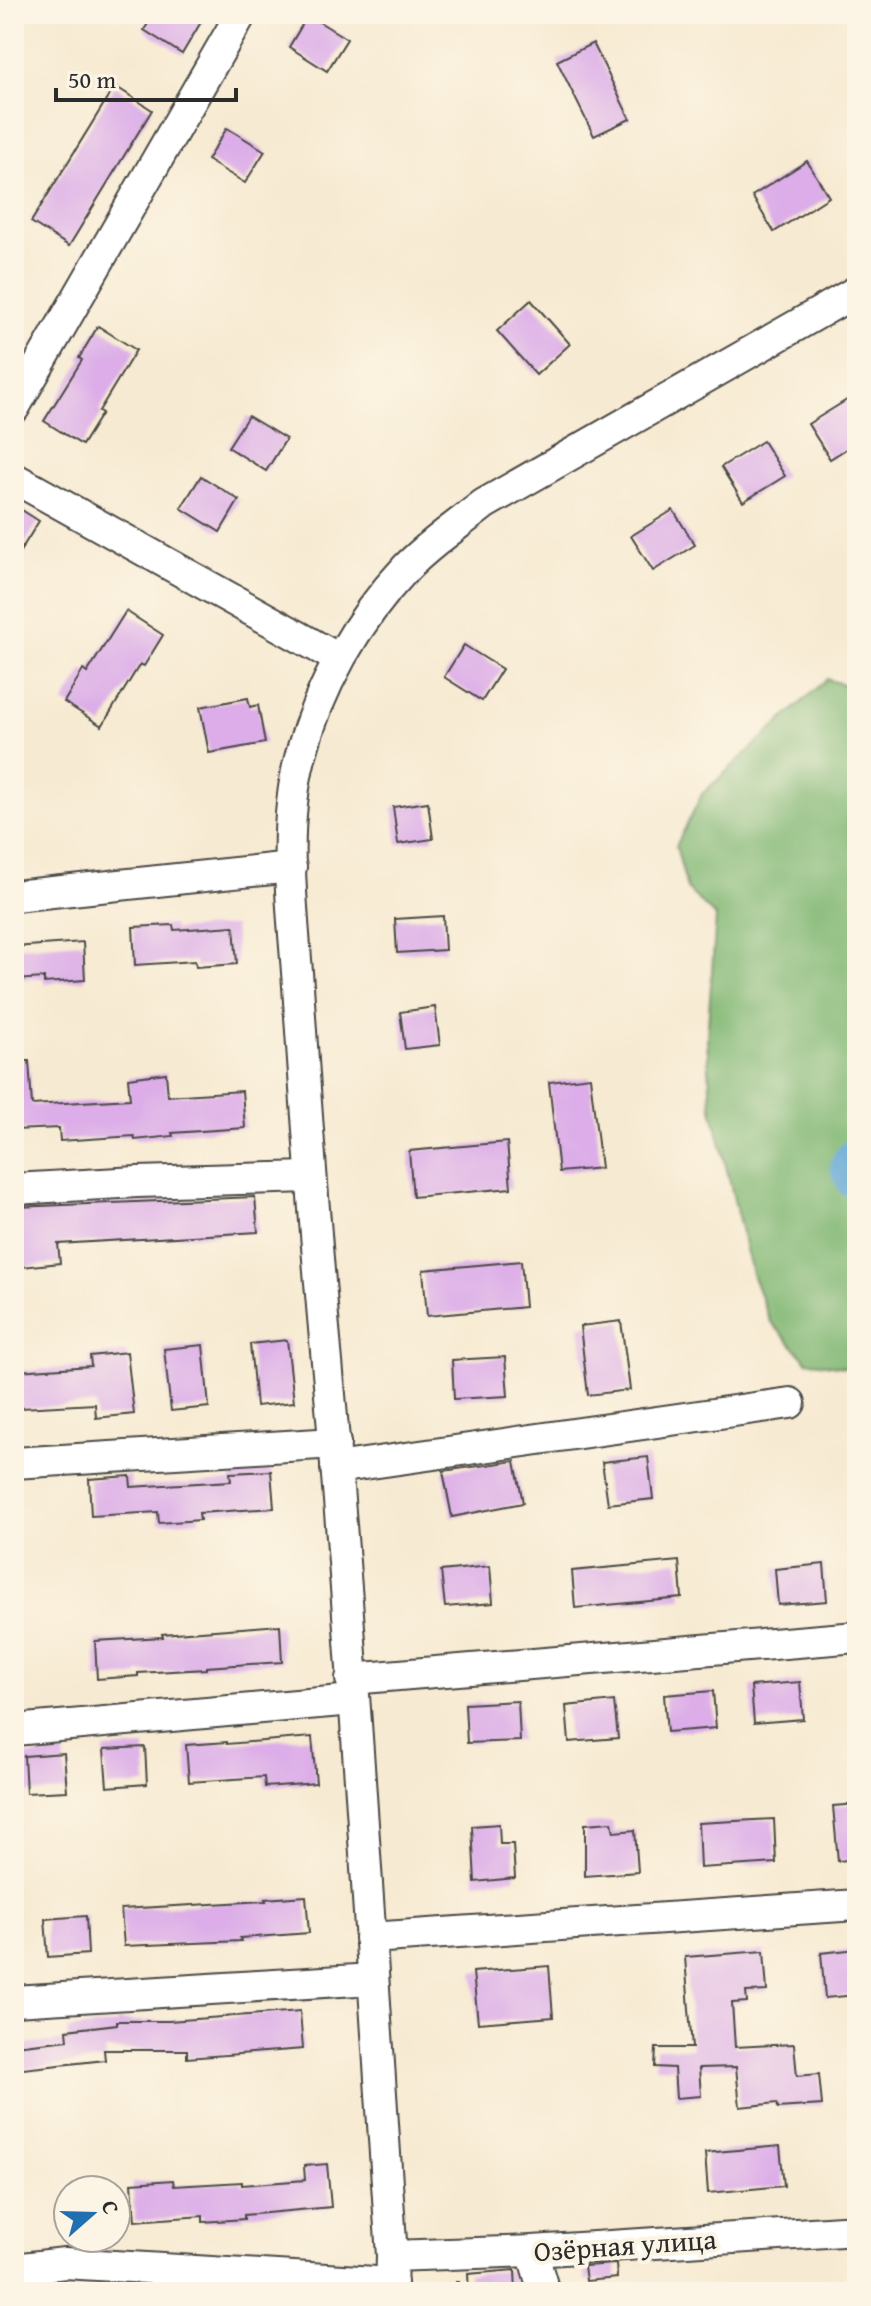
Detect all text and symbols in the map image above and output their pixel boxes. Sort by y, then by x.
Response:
scale bar [56,52,236,102]
text: 50 m [68,62,116,97]
north arrow [52,2174,132,2254]
text: С [94,2196,128,2218]
street label: Озёрная улица [532,2218,718,2271]

